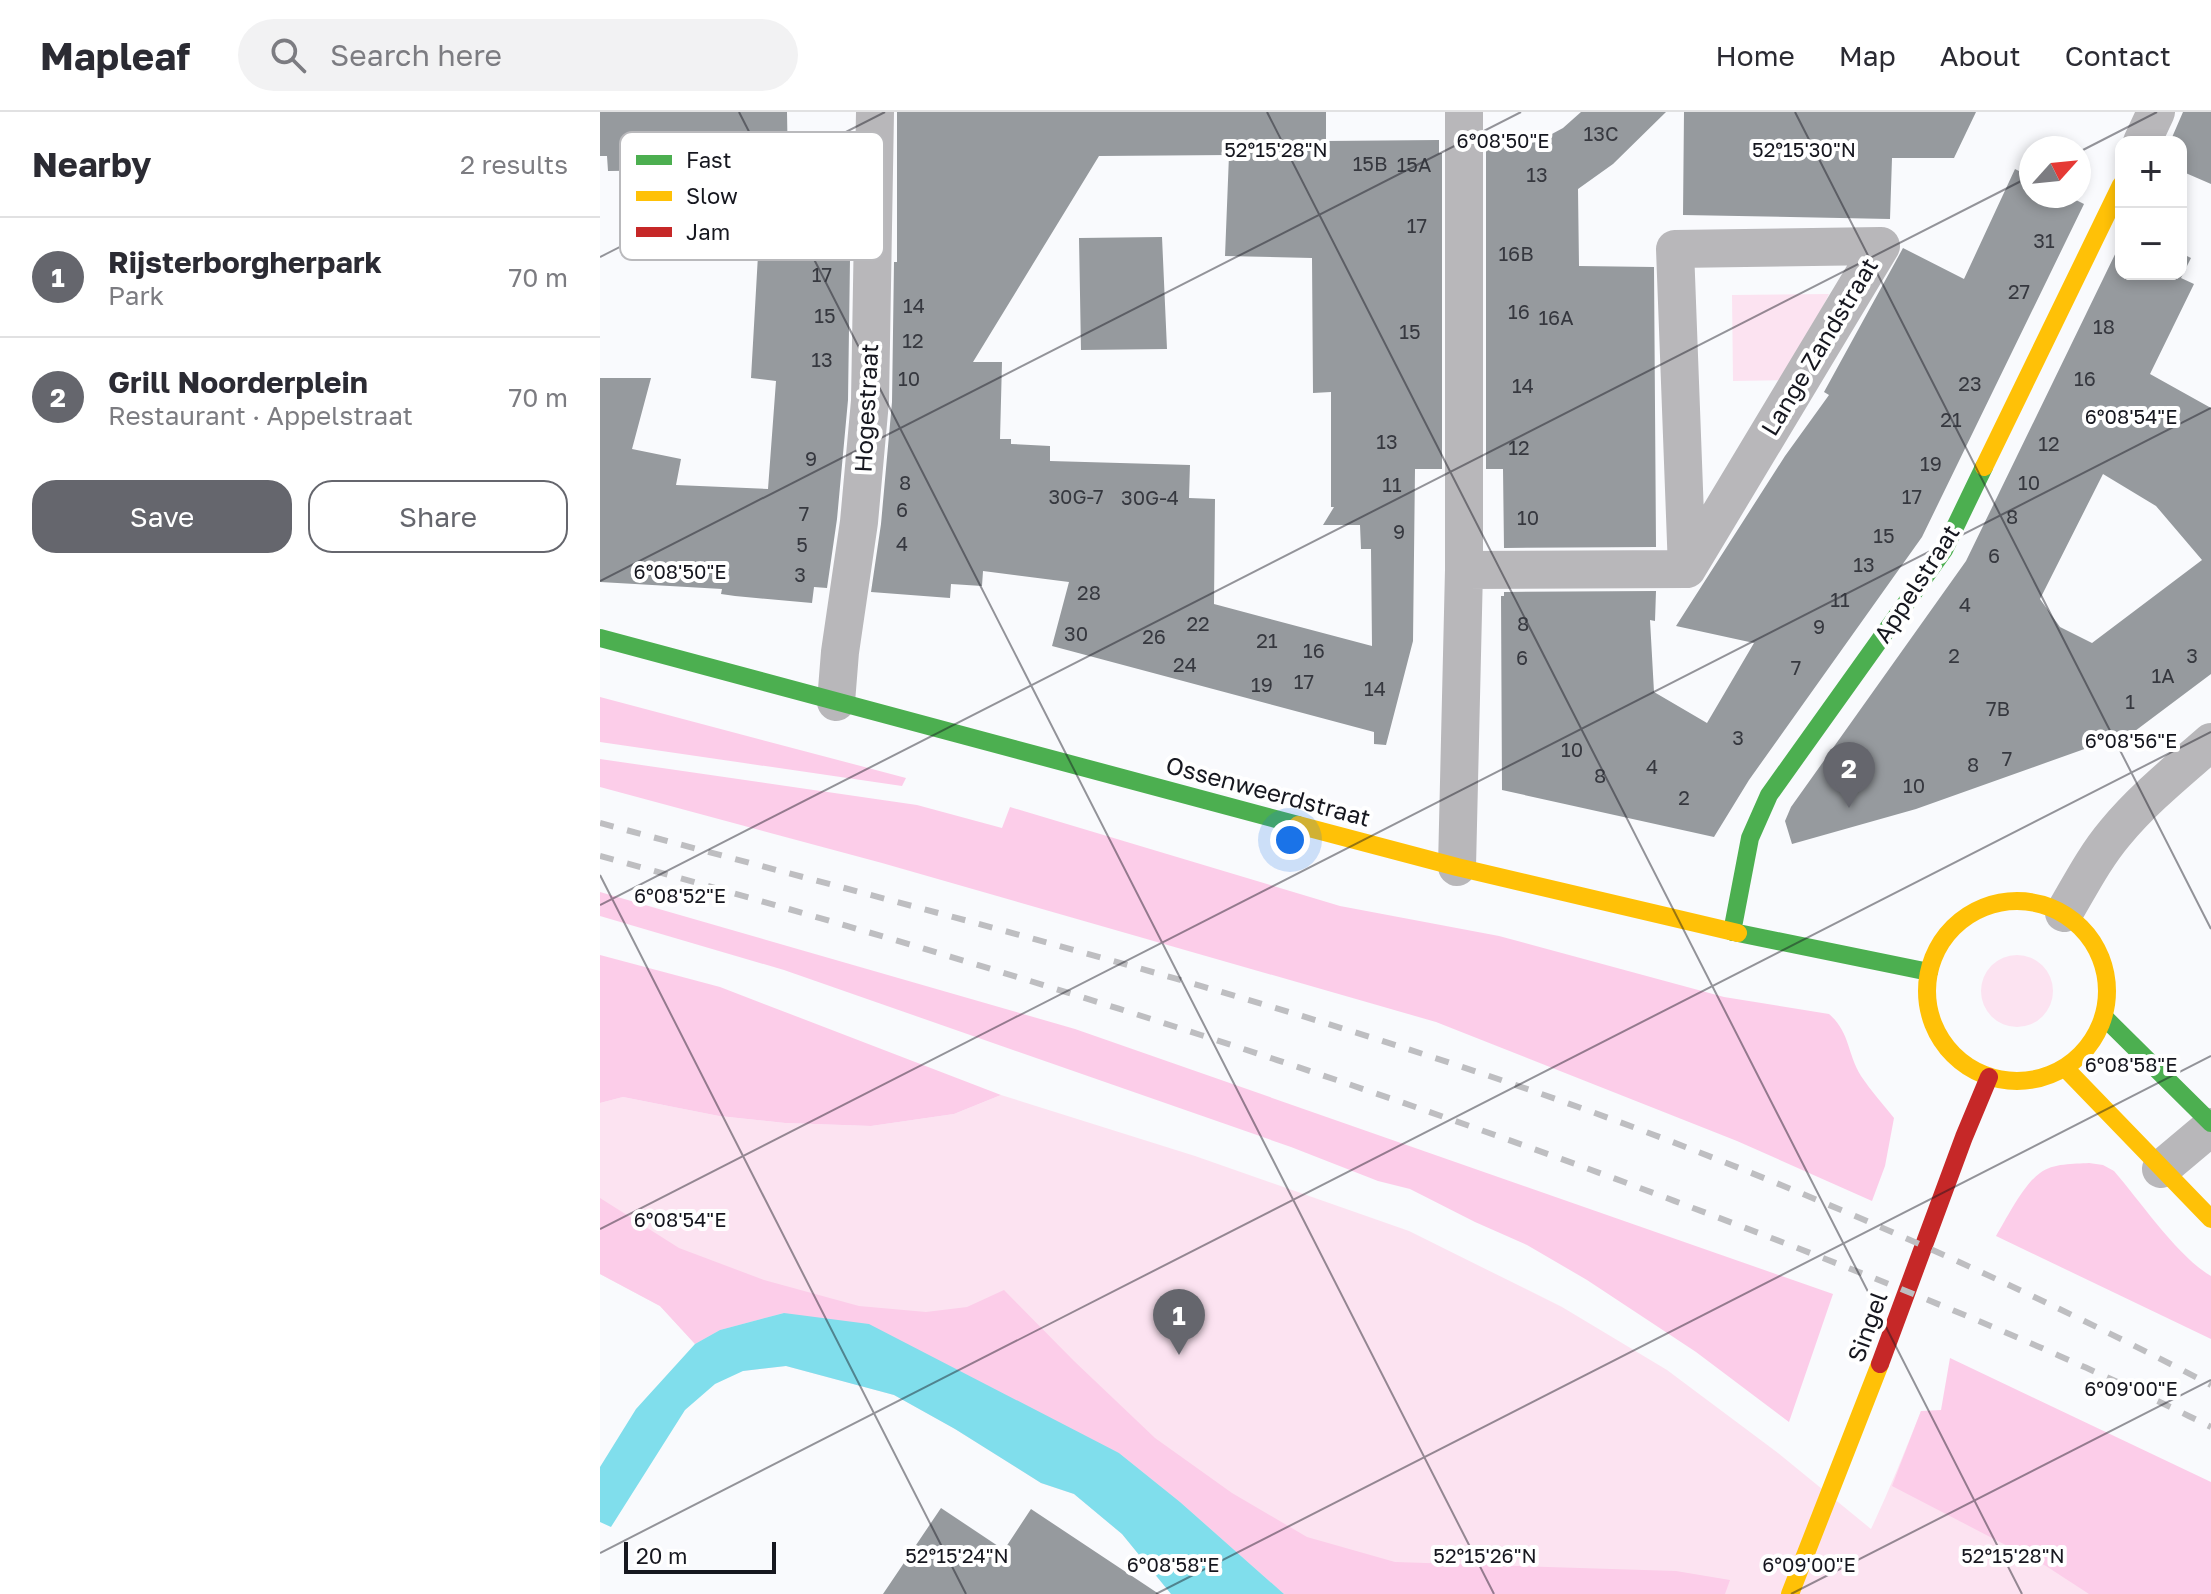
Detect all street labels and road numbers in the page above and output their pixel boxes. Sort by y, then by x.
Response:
street label: Lange Zandstraat [1754,252,1883,440]
street label: Hogestraat [848,343,883,473]
street label: Appelstraat [1867,519,1965,648]
street label: Ossenweerdstraat [1163,749,1374,832]
street label: Singel [1840,1287,1893,1366]

